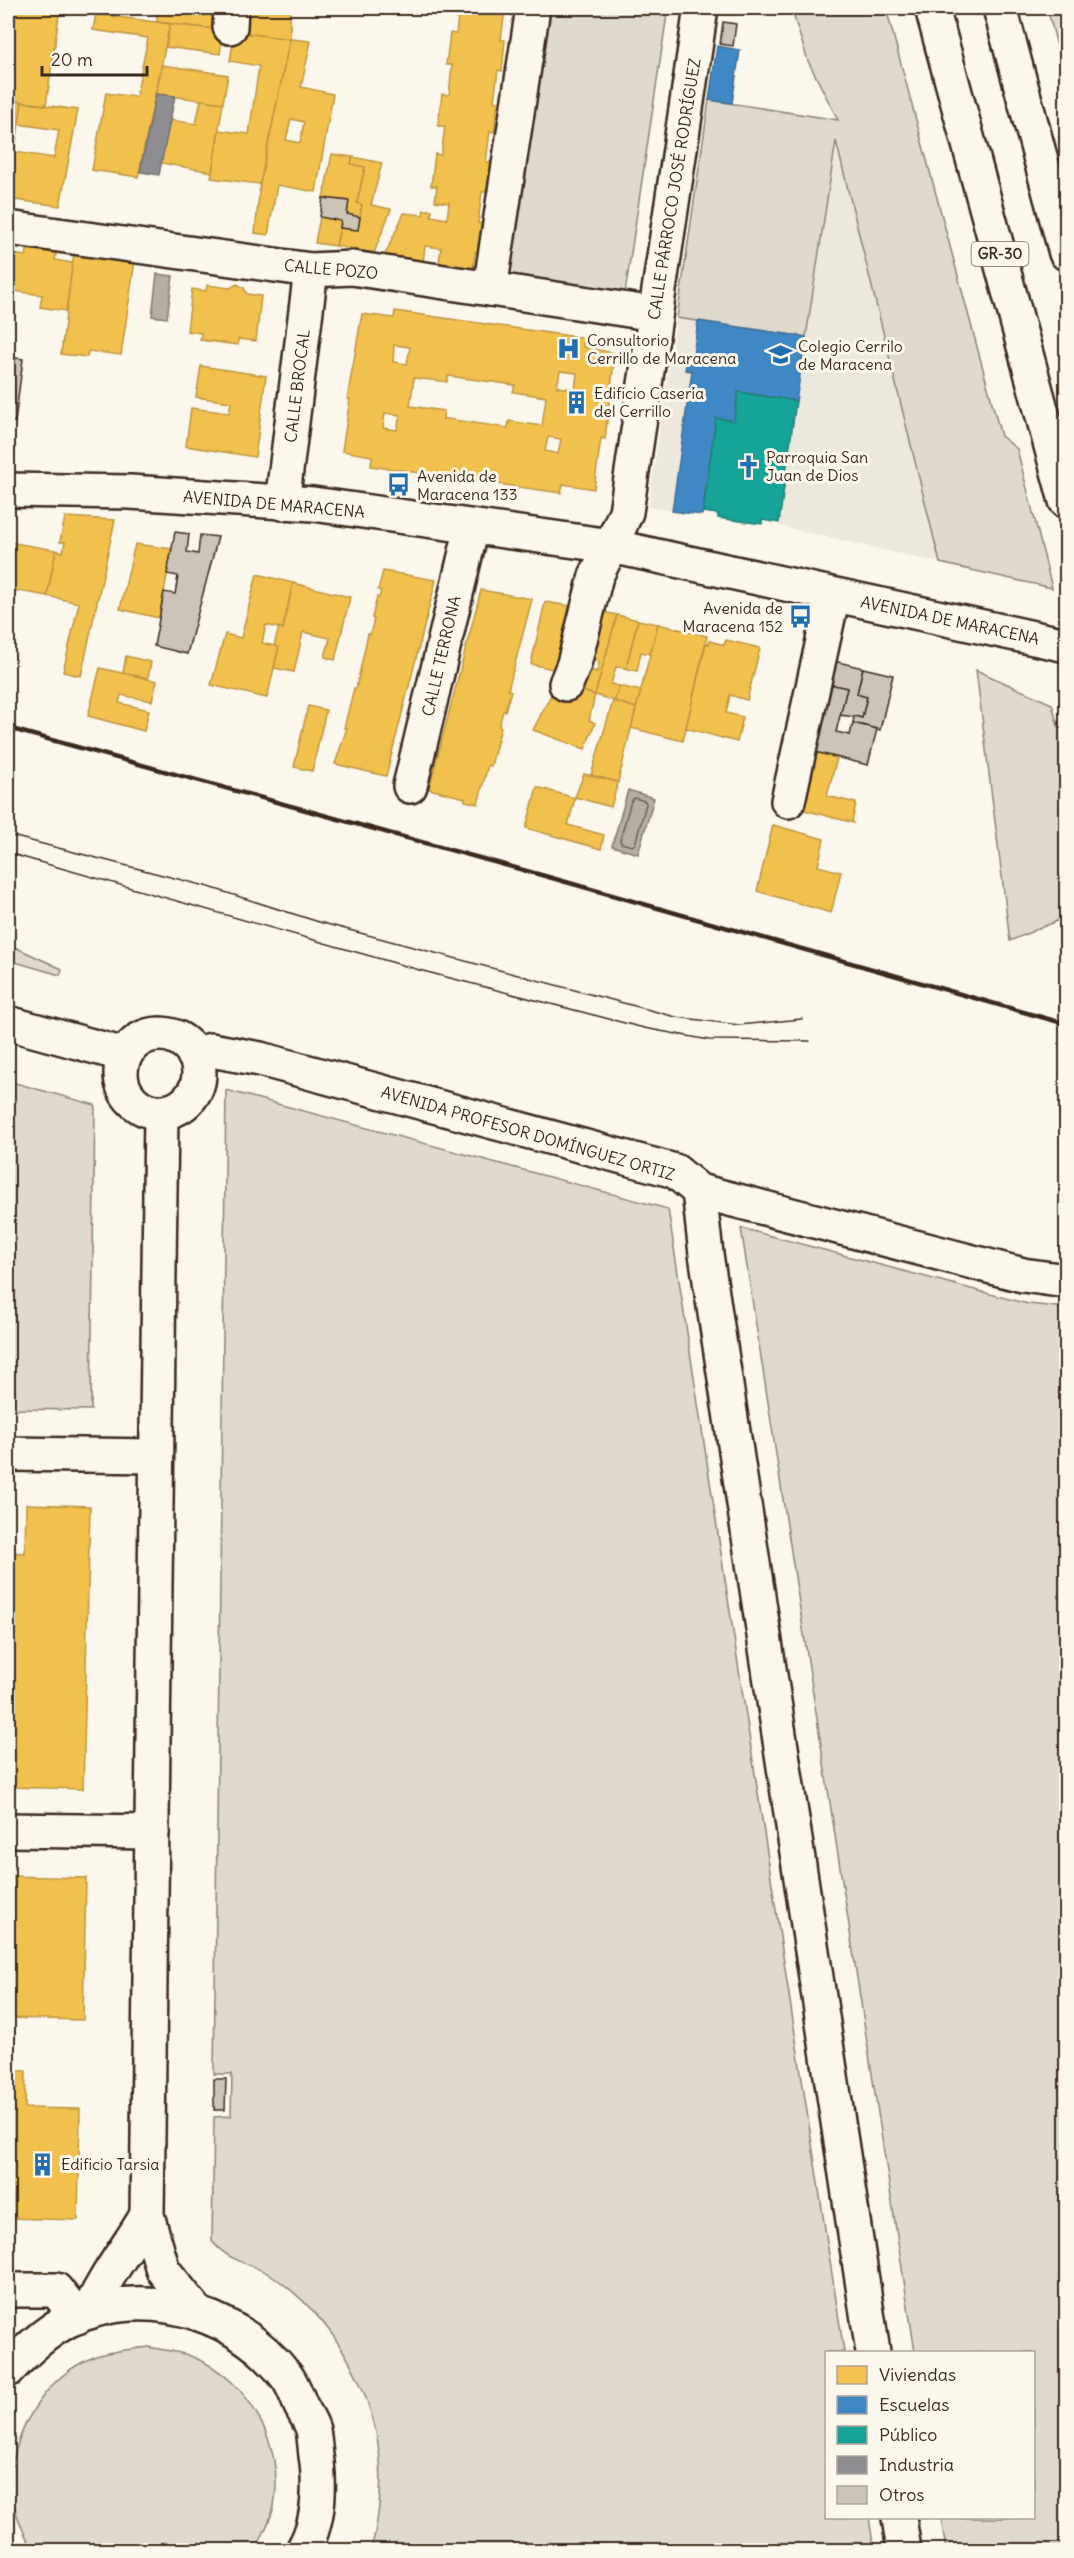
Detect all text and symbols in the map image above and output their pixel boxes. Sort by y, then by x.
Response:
scale bar [42,39,147,77]
text: 20 m [51,48,93,71]
street label: CALLE PÁRROCO JOSÉ RODRÍGUEZ [643,57,705,321]
road number: GR-30 [972,242,1028,266]
street label: CALLE POZO [283,255,379,283]
street label: CALLE BROCAL [280,328,314,444]
place label: Consultorio Cerrillo de Maracena [587,330,736,368]
hospital icon: Consultorio Cerrillo de Maracena [556,336,582,362]
place label: Colegio Cerrilo de Maracena [798,336,903,374]
school or university icon: Colegio Cerrilo de Maracena [767,342,793,368]
place label: Edificio Casería del Cerrillo [594,383,704,421]
building icon: Edificio Casería del Cerrillo [563,389,589,415]
place label: Parroquia San Juan de Dios [766,447,868,485]
church icon: Parroquia San Juan de Dios [735,453,761,479]
place label: Avenida de Maracena 133 [417,466,518,504]
bus stop icon: Avenida de Maracena 133 [386,472,412,498]
street label: AVENIDA DE MARACENA [182,486,366,522]
street label: AVENIDA DE MARACENA [859,591,1041,649]
street label: CALLE TERRONA [417,594,465,718]
place label: Avenida de Maracena 152 [683,598,783,636]
bus stop icon: Avenida de Maracena 152 [788,604,814,630]
street label: AVENIDA PROFESOR DOMÍNGUEZ ORTIZ [379,1081,677,1185]
building icon: Edificio Tarsia [30,2151,56,2177]
place label: Edificio Tarsia [61,2154,160,2174]
legend [825,2351,1035,2519]
text: Viviendas [879,2363,956,2386]
text: Escuelas [879,2393,950,2416]
text: Público [879,2423,937,2446]
text: Industria [879,2453,954,2476]
text: Otros [879,2483,925,2506]

